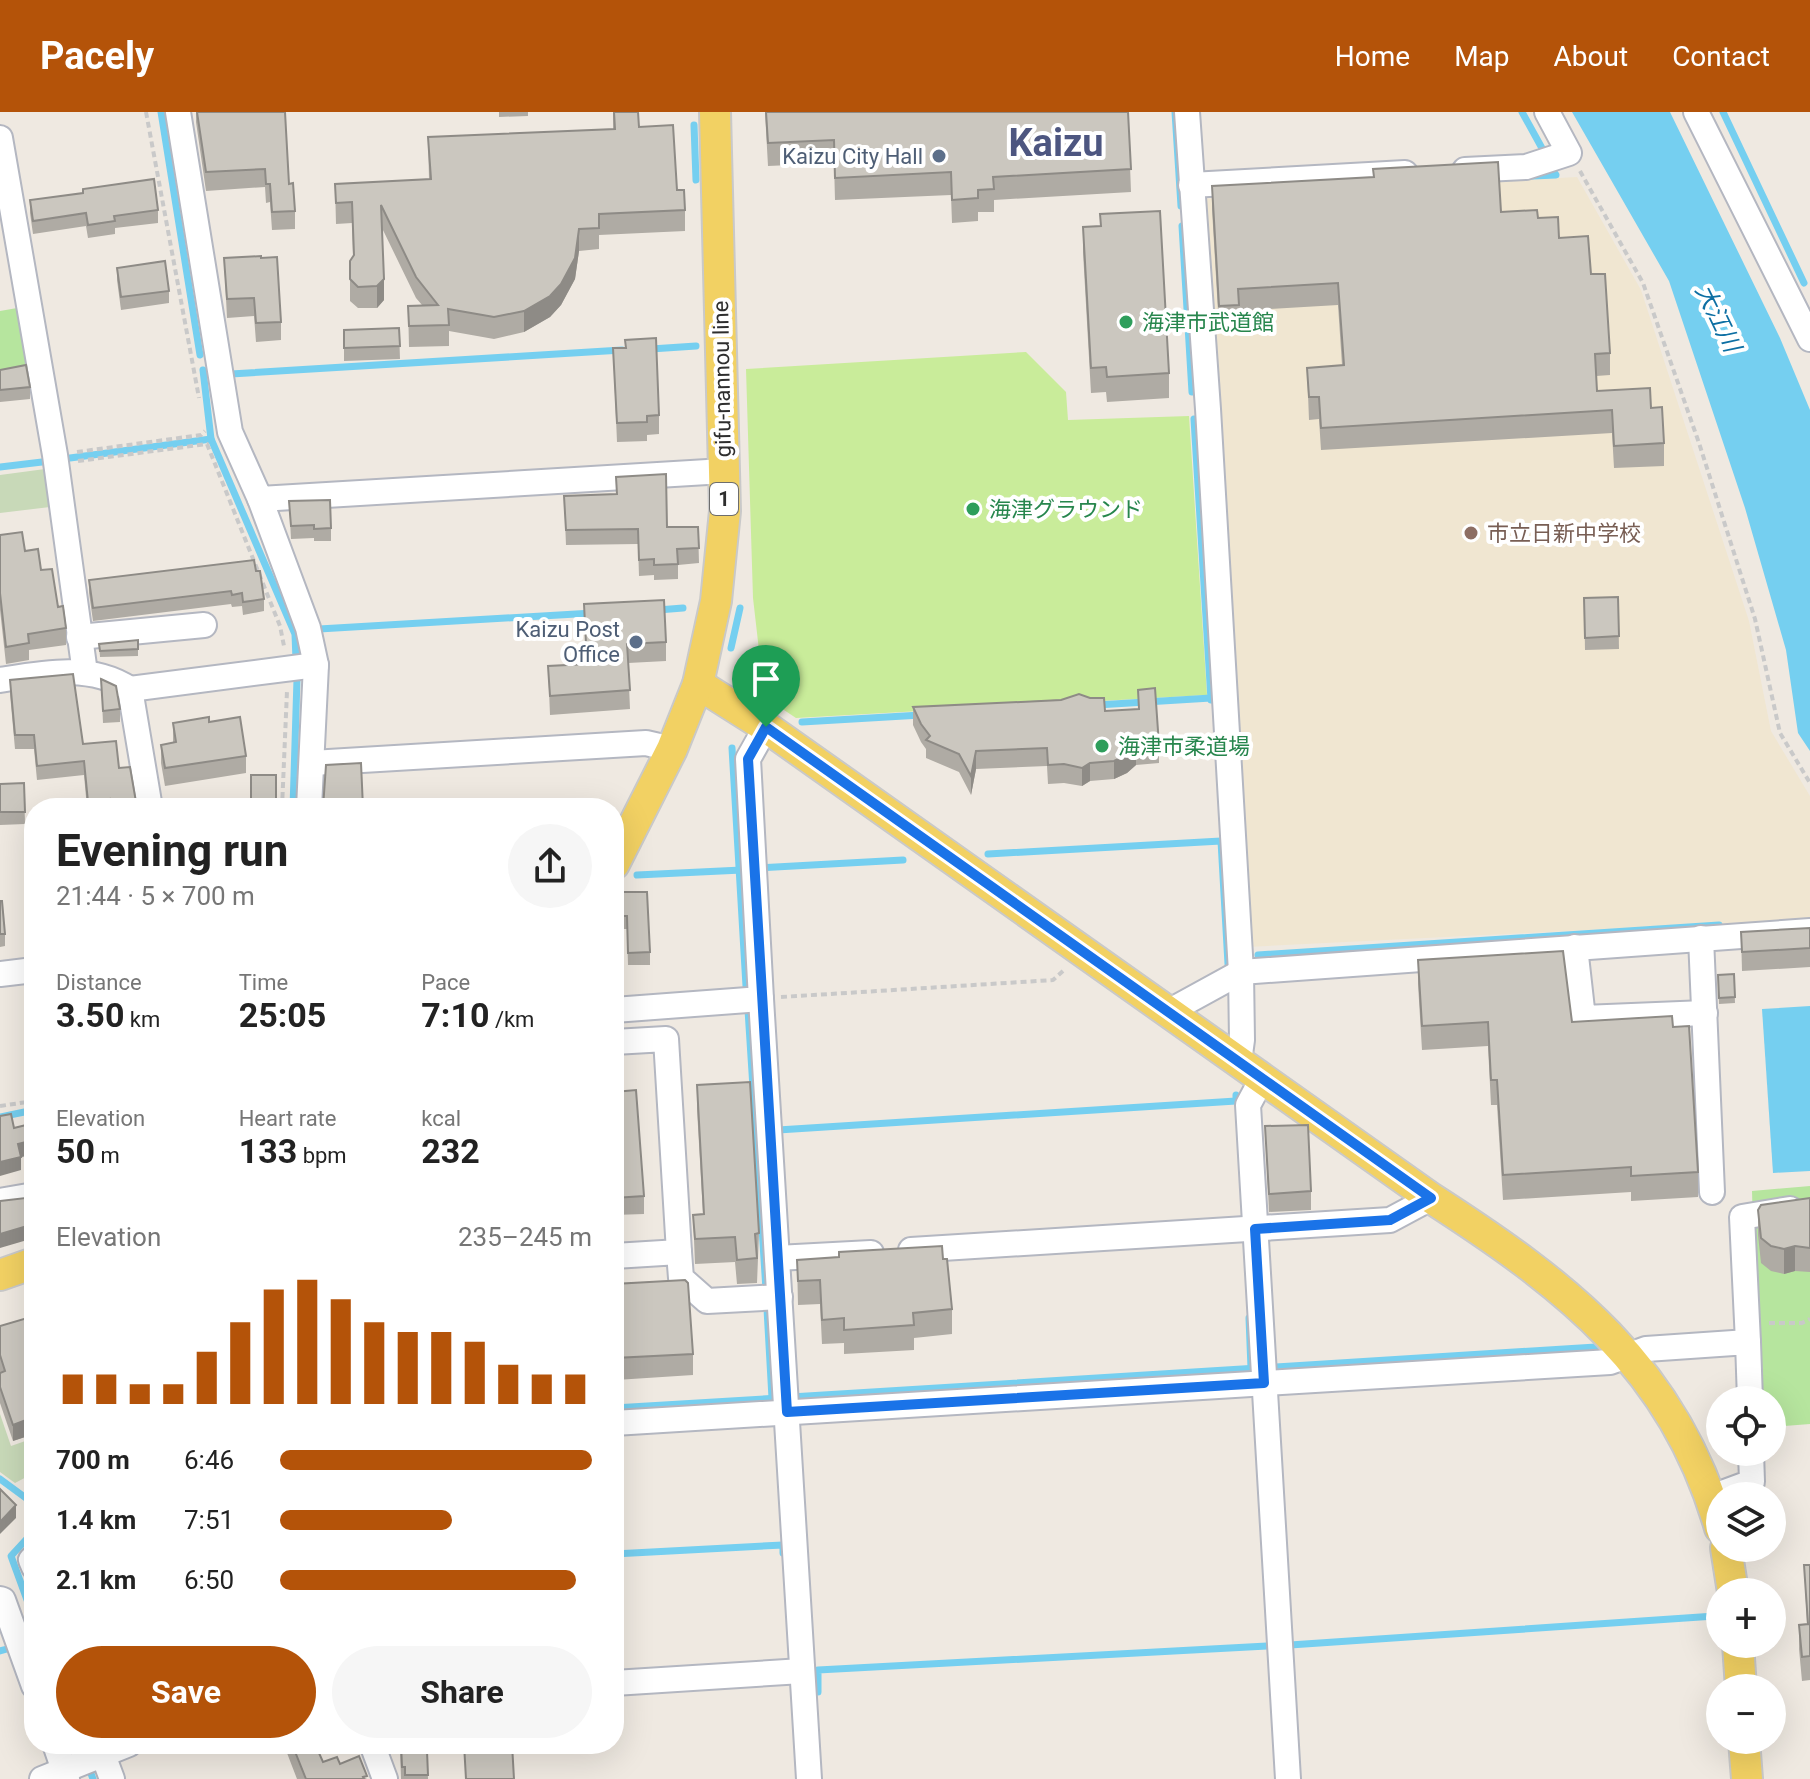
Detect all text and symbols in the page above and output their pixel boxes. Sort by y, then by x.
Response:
text: Pacely [40,34,154,78]
text: Home [1335,40,1410,73]
text: Map [1454,40,1510,73]
text: About [1554,40,1628,73]
text: Contact [1672,40,1770,73]
district label: Kaizu [1008,121,1104,165]
place label: Kaizu City Hall [782,144,923,169]
marker: Kaizu City Hall [930,147,948,165]
water label: 大江川 [1690,280,1748,359]
street label: gifu-nannou line [708,300,736,458]
place label: 海津市武道館 [1142,310,1274,335]
marker: 海津市武道館 [1117,313,1135,331]
road number: 1 [710,483,738,515]
place label: 海津グラウンド [989,497,1143,522]
marker: 海津グラウンド [964,500,982,518]
place label: 市立日新中学校 [1487,521,1641,546]
marker: 市立日新中学校 [1462,524,1480,542]
place label: Kaizu Post Office [516,617,620,667]
marker: Kaizu Post Office [627,633,645,651]
pin [732,645,800,727]
icon: arrive [744,657,788,701]
place label: 海津市柔道場 [1118,734,1250,759]
marker: 海津市柔道場 [1093,737,1111,755]
button: share [508,824,592,908]
text: Evening run [56,825,288,877]
text: 21:44 · 5 × 700 m [56,881,255,911]
text: Distance [56,970,142,995]
text: Time [239,970,288,995]
text: Pace [421,970,470,995]
text: 3.50 [56,995,124,1035]
text: 25:05 [239,995,326,1035]
text: 7:10 [421,995,489,1035]
text: km [124,1007,160,1032]
text: /km [489,1007,534,1032]
text: Elevation [56,1106,145,1131]
text: Heart rate [239,1106,337,1131]
text: kcal [421,1106,461,1131]
text: 50 [56,1131,95,1171]
text: 133 [239,1131,297,1171]
text: 232 [421,1131,480,1171]
text: m [95,1143,120,1168]
text: bpm [297,1143,347,1168]
text: Elevation [56,1222,161,1252]
text: 235–245 m [458,1222,592,1252]
map controls [1706,1386,1786,1754]
button: locate [1706,1386,1786,1466]
text: 700 m [56,1445,130,1475]
text: 6:46 [184,1445,234,1475]
button: layers [1706,1482,1786,1562]
text: 1.4 km [56,1505,136,1535]
text: 7:51 [184,1505,234,1535]
text: 2.1 km [56,1565,136,1595]
text: 6:50 [184,1565,234,1595]
button: + [1706,1578,1786,1658]
button: Save [56,1646,316,1738]
button: Share [332,1646,592,1738]
button: − [1706,1674,1786,1754]

